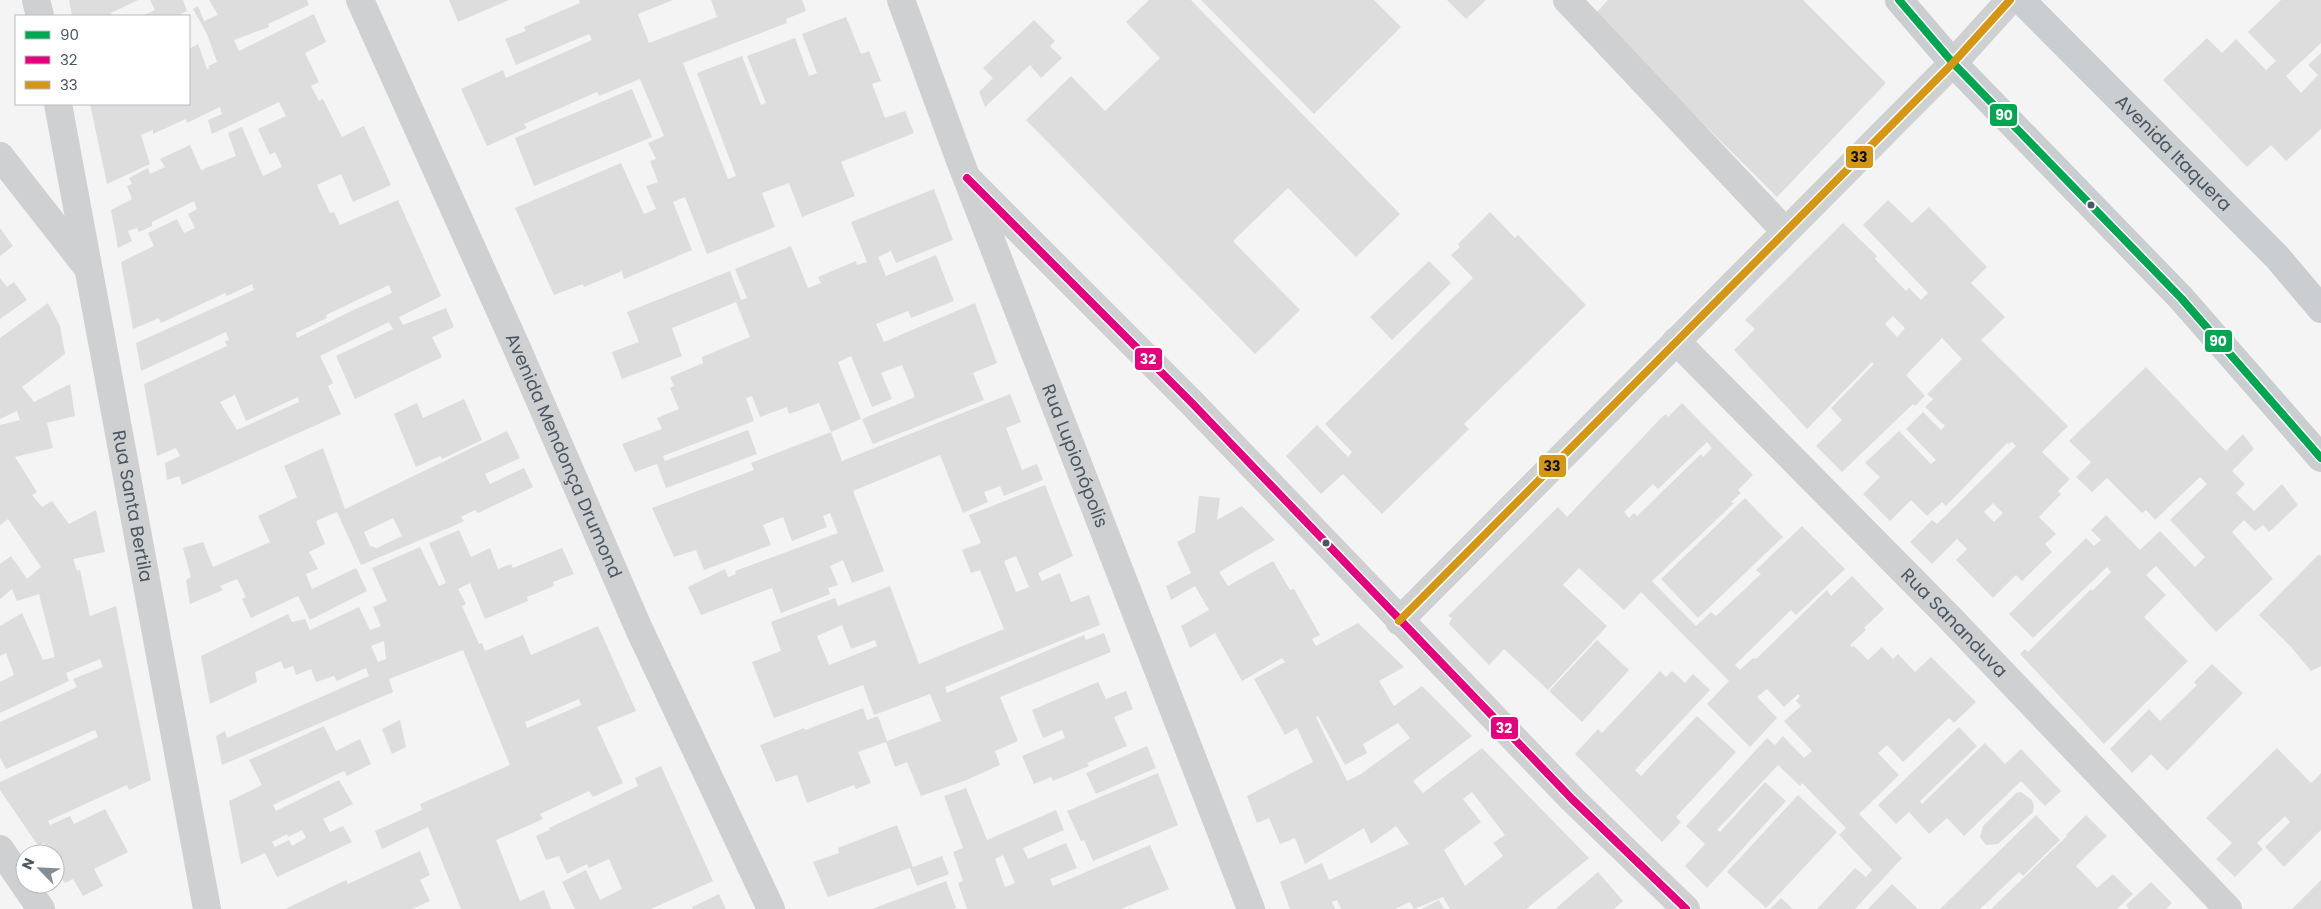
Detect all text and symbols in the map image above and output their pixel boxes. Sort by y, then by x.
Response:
legend [15,15,190,105]
text: 90 [60,24,79,45]
text: 32 [60,49,77,70]
text: 33 [60,74,78,95]
street label: Avenida Itaquera [2110,89,2238,217]
line badge: 90 [1989,103,2018,127]
text: 90 [1995,105,2013,125]
line badge: 33 [1845,145,1874,169]
text: 33 [1851,147,1867,167]
unlabelled marker [2086,200,2096,210]
street label: Avenida Mendonça Drumond [500,329,628,582]
line badge: 90 [2204,329,2233,353]
text: 90 [2209,331,2227,351]
line badge: 32 [1134,347,1163,371]
text: 32 [1140,349,1156,369]
street label: Rua Lupionópolis [1036,380,1115,531]
street label: Rua Santa Bertila [107,428,159,584]
line badge: 33 [1538,454,1567,478]
text: 33 [1544,456,1560,476]
unlabelled marker [1321,538,1331,548]
street label: Rua Sananduva [1896,562,2013,683]
line badge: 32 [1490,716,1519,740]
text: 32 [1496,718,1512,738]
north arrow [15,844,65,894]
text: N [17,855,39,873]

